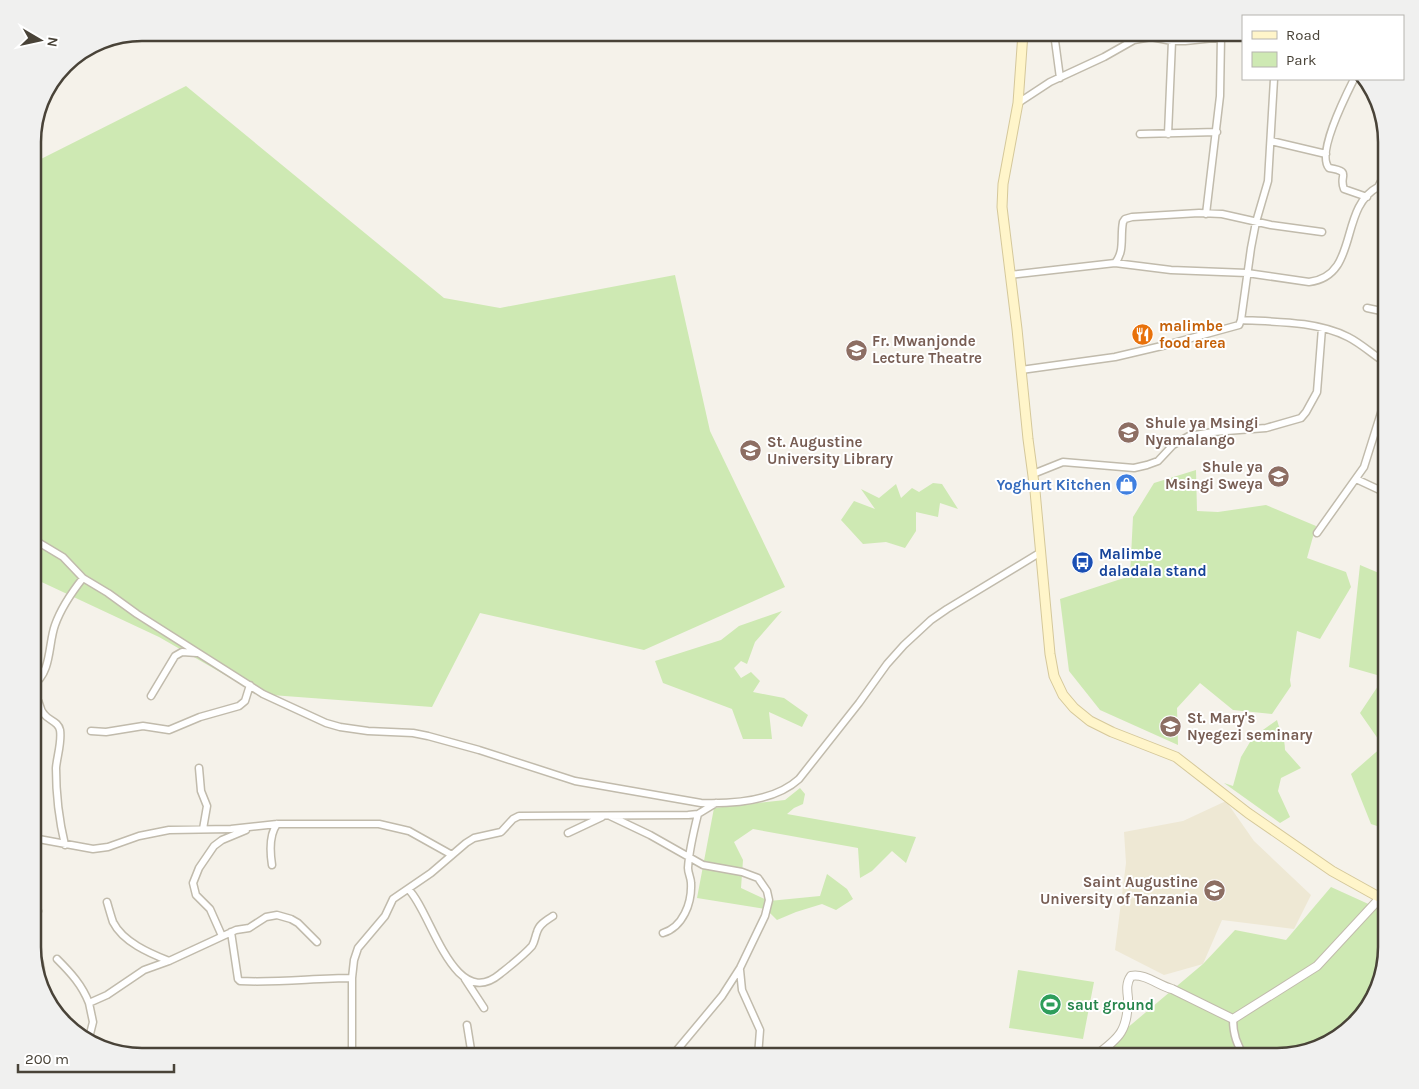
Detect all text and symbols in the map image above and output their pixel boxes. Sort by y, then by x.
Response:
north arrow [15,15,65,65]
legend [1242,15,1404,80]
text: Road [1286,26,1321,44]
text: N [43,36,62,48]
text: Park [1286,51,1316,69]
place label: malimbe food area [1159,317,1226,352]
restaurant icon: malimbe food area [1131,323,1155,347]
place label: Fr. Mwanjonde Lecture Theatre [872,332,982,367]
school or university icon: Fr. Mwanjonde Lecture Theatre [844,338,868,362]
place label: Shule ya Msingi Nyamalango [1145,414,1259,449]
school or university icon: Shule ya Msingi Nyamalango [1117,420,1141,444]
place label: St. Augustine University Library [767,433,893,468]
school or university icon: St. Augustine University Library [739,439,763,463]
place label: Shule ya Msingi Sweya [1165,458,1263,493]
school or university icon: Shule ya Msingi Sweya [1267,464,1291,488]
shop icon: Yoghurt Kitchen [1115,473,1139,497]
place label: Yoghurt Kitchen [997,476,1111,494]
place label: Malimbe daladala stand [1099,545,1207,580]
bus stop icon: Malimbe daladala stand [1071,551,1095,575]
place label: St. Mary's Nyegezi seminary [1187,709,1313,744]
school or university icon: St. Mary's Nyegezi seminary [1159,715,1183,739]
place label: Saint Augustine University of Tanzania [1040,873,1198,908]
school or university icon: Saint Augustine University of Tanzania [1202,879,1226,903]
sports icon: saut ground [1039,993,1063,1017]
place label: saut ground [1067,996,1154,1014]
scale bar [18,1042,174,1074]
text: 200 m [25,1050,69,1068]

